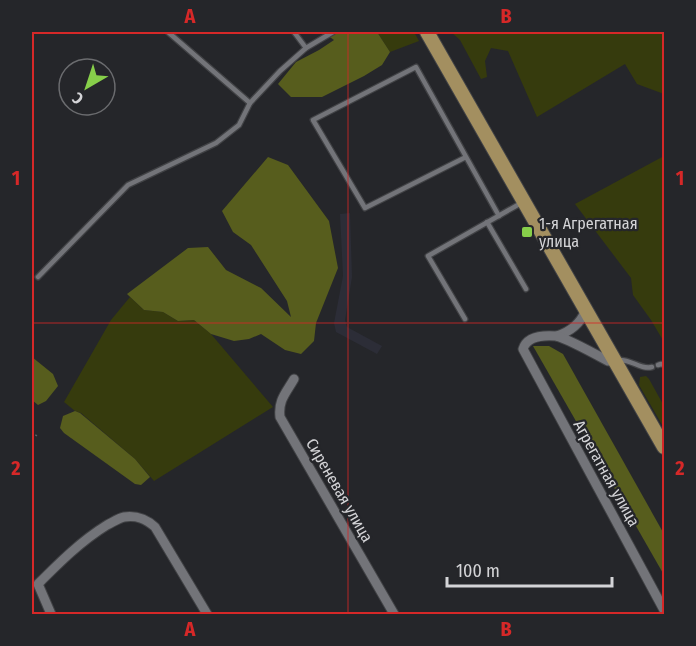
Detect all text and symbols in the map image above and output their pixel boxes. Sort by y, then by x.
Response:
text: A [184,4,197,28]
text: B [500,4,512,28]
north arrow [57,57,117,117]
text: С [68,88,87,108]
text: 1 [12,166,20,190]
text: 1 [676,166,684,190]
place label: 1-я Агрегатная улица [539,214,638,251]
marker: 1-я Агрегатная улица [520,225,534,239]
street label: Агрегатная улица [569,417,644,530]
street label: Сиреневая улица [302,435,377,546]
text: 2 [10,456,21,480]
text: 2 [674,456,685,480]
scale bar [447,550,612,588]
text: 100 m [456,560,500,582]
text: A [184,617,197,641]
text: B [500,617,512,641]

